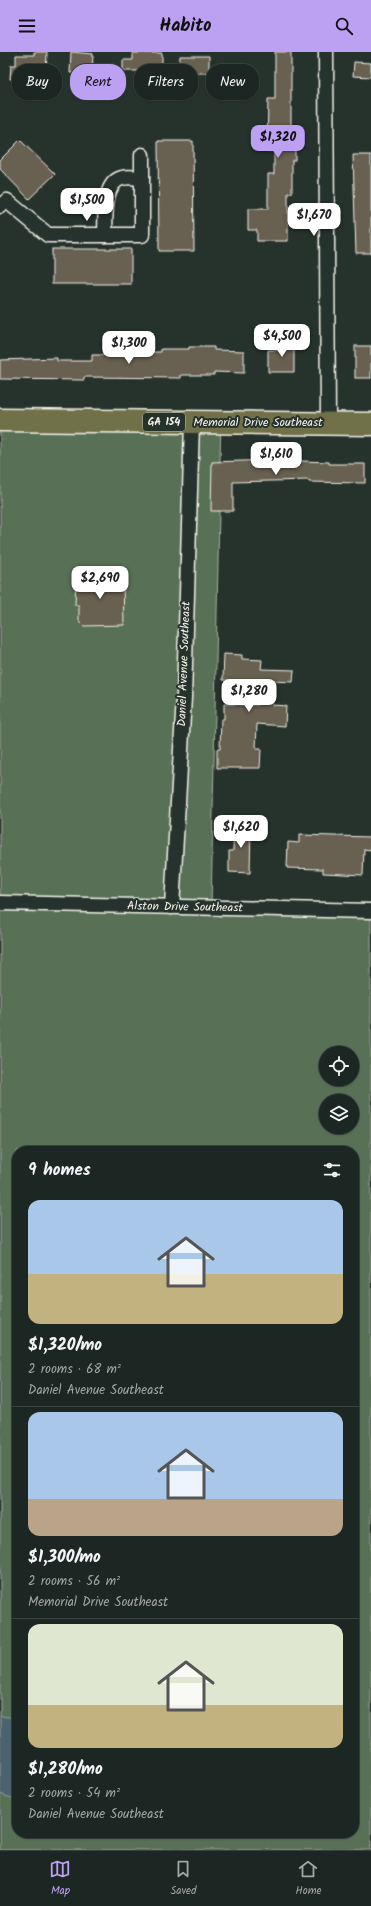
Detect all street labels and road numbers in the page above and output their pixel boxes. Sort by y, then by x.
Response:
road number: GA 154 [143,413,185,431]
street label: Memorial Drive Southeast [193,413,323,432]
street label: Daniel Avenue Southeast [172,601,196,727]
street label: Alston Drive Southeast [127,896,243,918]

